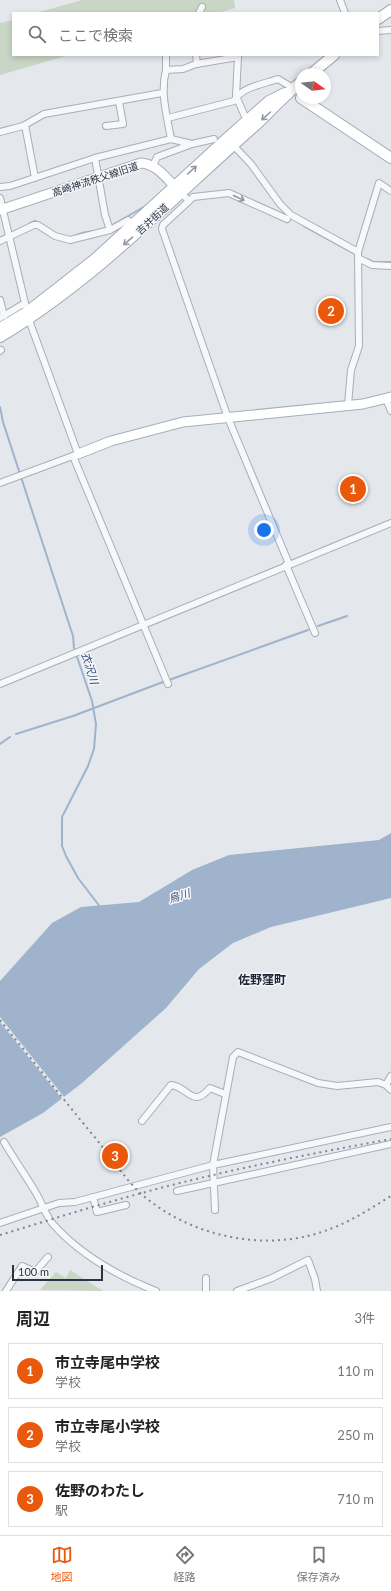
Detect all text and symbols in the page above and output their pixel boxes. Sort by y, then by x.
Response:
search box [12,12,379,56]
icon: search [26,23,48,45]
text: ここで検索 [58,26,133,44]
north arrow [295,68,331,104]
one-way arrow [260,111,271,120]
street label: 高崎神流秩父線旧道 [50,159,140,199]
one-way arrow [186,166,196,175]
one-way arrow [233,195,245,202]
street label: 吉井街道 [133,201,171,237]
one-way arrow [124,236,134,245]
pin: 2 [318,296,344,326]
pin: 1 [340,474,366,504]
your location [254,520,274,540]
water label: 衣沢川 [79,650,102,686]
water label: 烏川 [166,886,192,905]
district label: 佐野窪町 [238,972,286,987]
pin: 3 [102,1141,128,1171]
scale bar [12,1263,103,1282]
text: 100 m [18,1265,49,1278]
text: 周辺 [16,1308,50,1329]
text: 3件 [354,1310,375,1326]
text: 市立寺尾中学校 [55,1353,160,1371]
text: 1 [26,1363,34,1379]
text: 110 m [337,1363,374,1379]
text: 学校 [55,1374,81,1390]
text: 市立寺尾小学校 [55,1417,160,1435]
text: 2 [26,1427,34,1443]
text: 250 m [337,1427,374,1443]
text: 学校 [55,1438,81,1454]
text: 佐野のわたし [55,1481,145,1499]
text: 3 [26,1491,34,1507]
text: 710 m [337,1491,374,1507]
text: 駅 [55,1502,68,1518]
tab: 地図 [51,1544,73,1584]
tab: 経路 [174,1544,196,1584]
tab: 保存済み [297,1544,341,1584]

